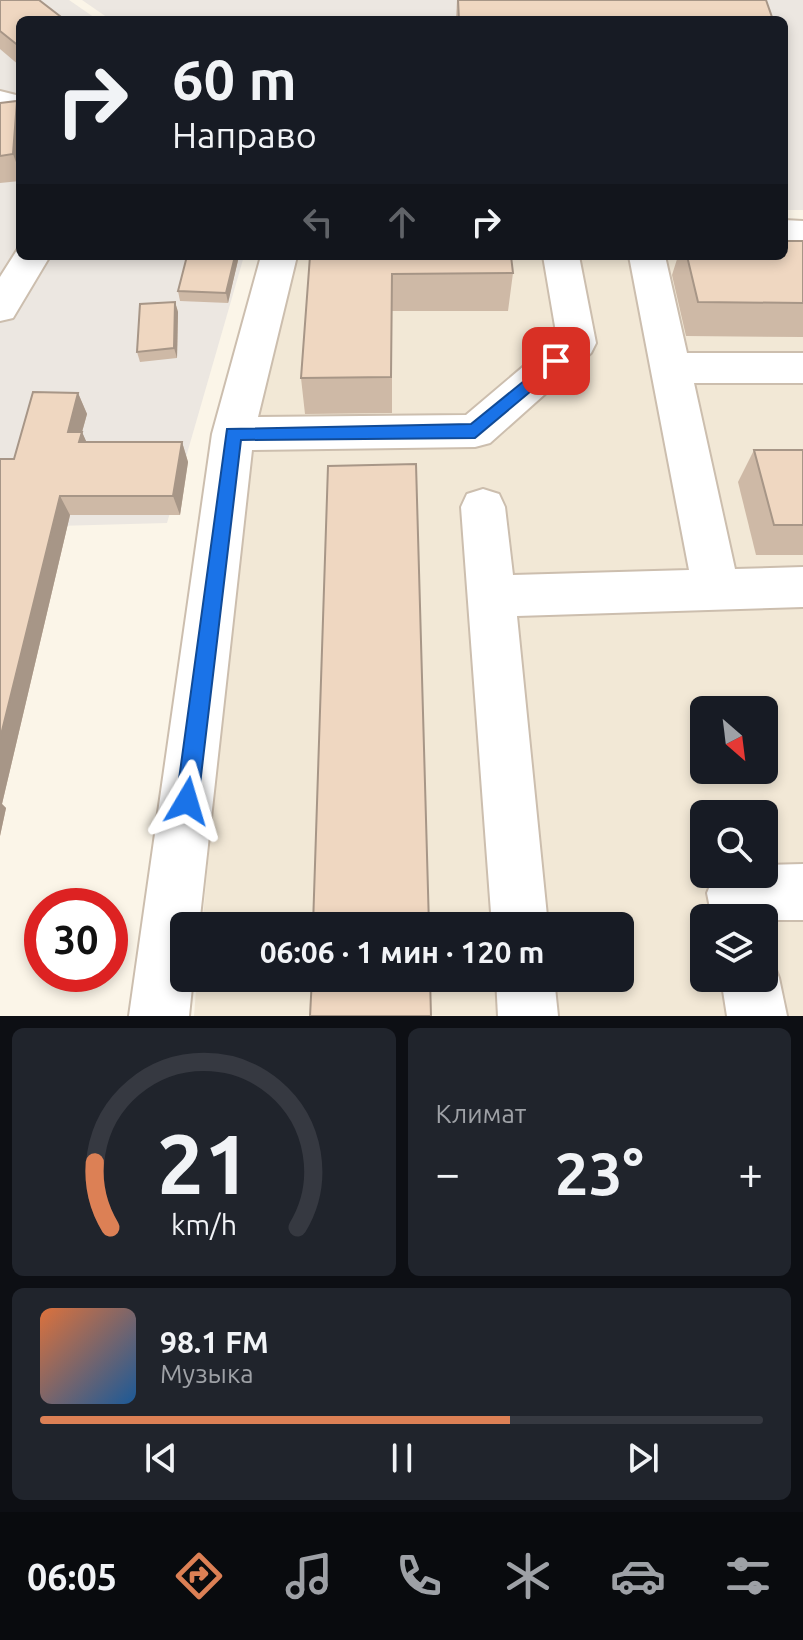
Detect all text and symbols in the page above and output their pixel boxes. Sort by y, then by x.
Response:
icon: right [40,48,144,152]
text: 60 m [172,48,297,111]
text: Направо [172,114,317,155]
icon: left [296,200,340,244]
icon: ahead [380,200,424,244]
icon: right [464,200,508,244]
pin [522,327,590,395]
icon: arrive [534,339,578,383]
north arrow [690,696,778,784]
map controls [690,696,778,992]
position arrow [145,759,229,843]
button: search [690,800,778,888]
speed limit sign: 30 [24,888,128,992]
button: layers [690,904,778,992]
text: 06:06 · 1 мин · 120 m [260,935,544,969]
text: Климат [436,1099,526,1128]
text: 21 [157,1116,251,1210]
text: 23° [555,1139,644,1206]
text: − [436,1148,460,1197]
text: + [738,1148,763,1197]
text: km/h [171,1208,237,1240]
text: 98.1 FM [160,1325,269,1359]
text: Музыка [160,1359,254,1388]
icon: previous [139,1436,183,1480]
icon: pause [380,1436,424,1480]
icon: next [621,1436,665,1480]
icon: directions [171,1548,227,1604]
icon: music [281,1548,337,1604]
icon: phone [391,1548,447,1604]
icon: climate [500,1548,556,1604]
icon: car [610,1548,666,1604]
icon: filters [720,1548,776,1604]
text: 06:05 [27,1556,117,1597]

